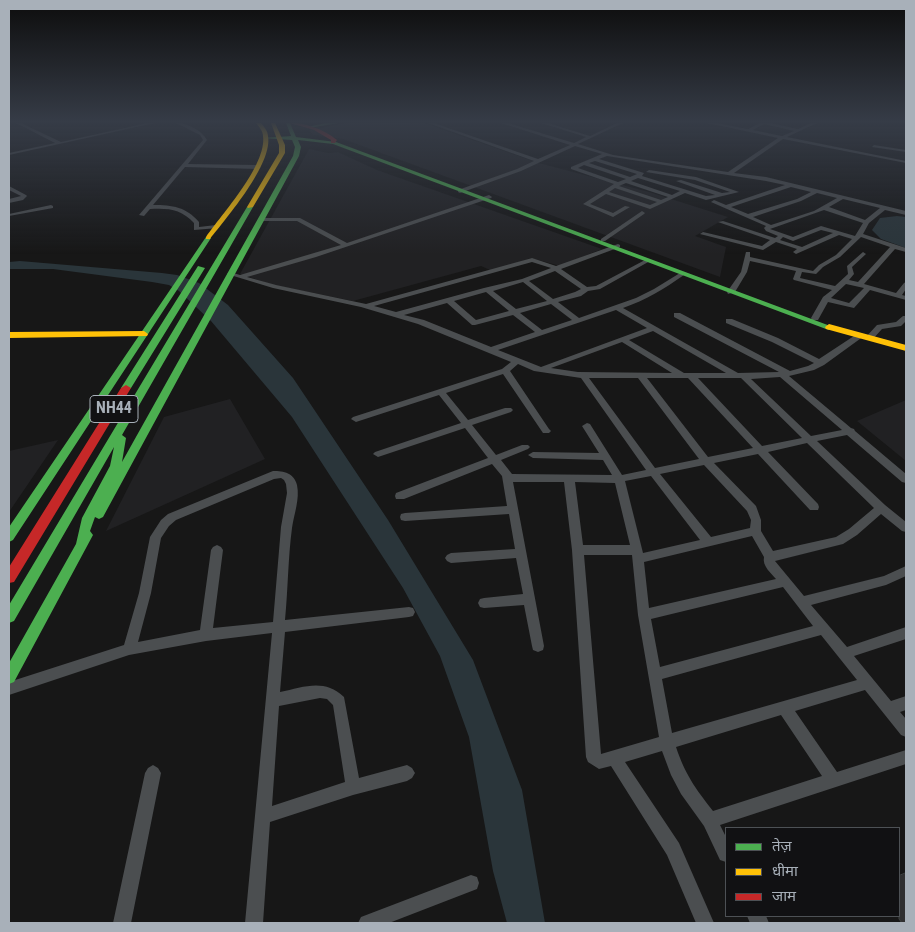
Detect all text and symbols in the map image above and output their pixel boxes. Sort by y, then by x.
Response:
road number: NH44 [90,396,138,422]
legend [725,827,900,917]
text: तेज़ [772,837,792,855]
text: धीमा [772,862,798,880]
text: जाम [772,887,796,905]

